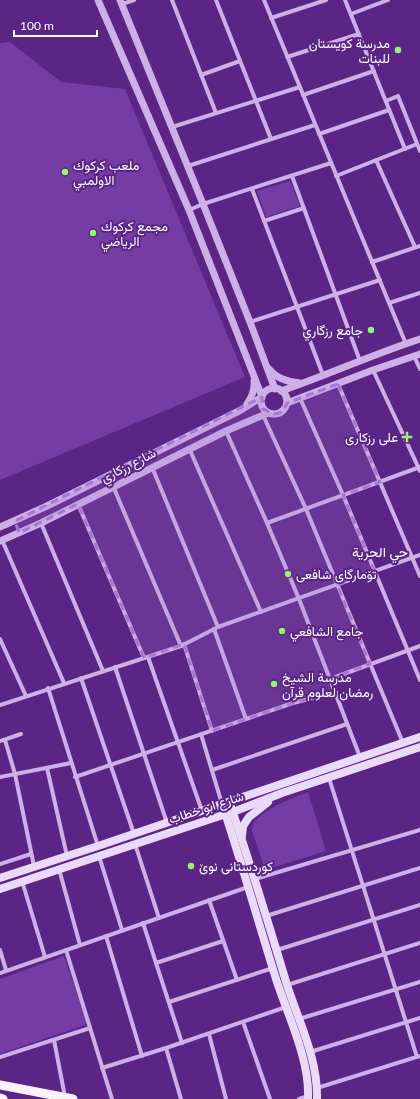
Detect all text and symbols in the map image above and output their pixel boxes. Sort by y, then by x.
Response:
scale bar [14,12,97,38]
text: 100 m [20,18,54,33]
place label: مدرسة كويستان للبنات [309,35,390,66]
marker: مدرسة كويستان للبنات [393,45,403,55]
place label: ملعب كركوك الاولمبي [73,157,140,191]
marker: ملعب كركوك الاولمبي [60,167,70,177]
place label: مجمع كركوك الرياضي [101,218,168,252]
marker: مجمع كركوك الرياضي [88,228,98,238]
place label: جامع رزگاري [303,322,363,341]
marker: جامع رزگاري [366,325,376,335]
place label: على رزكارى [345,429,398,446]
marker: على رزكارى [401,431,413,443]
street label: شارع رزكاري [98,444,160,488]
district label: حي الحرية [352,543,408,564]
place label: تۆمارگاى شافعى [296,566,377,583]
marker: تۆمارگاى شافعى [283,569,293,579]
place label: جامع الشافعي [290,623,363,642]
marker: جامع الشافعي [277,626,287,636]
place label: مدرسة الشيخ رمضان لعلوم قرآن [282,669,373,701]
marker: مدرسة الشيخ رمضان لعلوم قرآن [269,679,279,689]
street label: شارع ابو خطاب [167,787,246,829]
place label: کوردستانی نوێ [199,858,273,875]
marker: کوردستانی نوێ [186,861,196,871]

